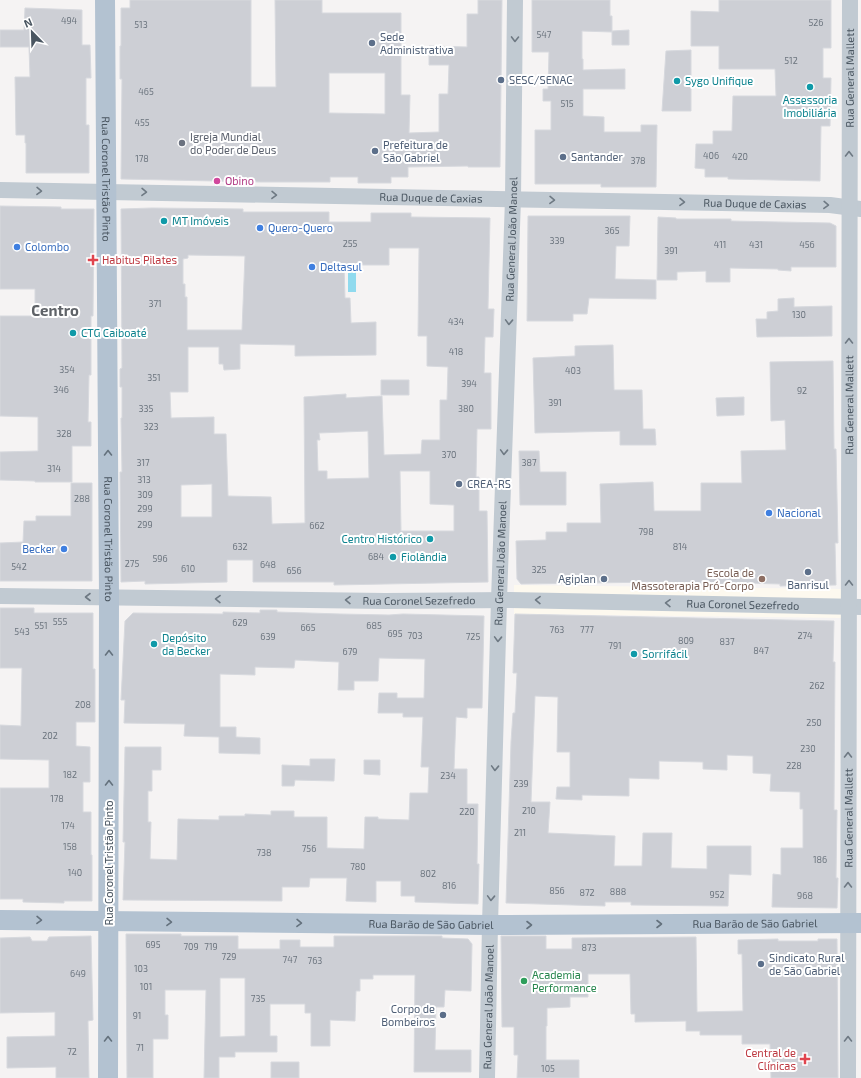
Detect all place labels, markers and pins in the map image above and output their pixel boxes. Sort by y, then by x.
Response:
place label: Sede Administrativa [380,30,454,56]
marker: Sede Administrativa [367,38,377,48]
place label: SESC/SENAC [509,73,573,86]
place label: Sygo Unifique [685,74,753,87]
marker: SESC/SENAC [496,75,506,85]
marker: Sygo Unifique [672,76,682,86]
marker: Assessoria Imobiliária [805,82,815,92]
place label: Assessoria Imobiliária [783,93,837,119]
place label: Igreja Mundial do Poder de Deus [190,130,277,156]
marker: Igreja Mundial do Poder de Deus [177,138,187,148]
place label: Prefeitura de São Gabriel [383,138,448,164]
marker: Prefeitura de São Gabriel [370,146,380,156]
place label: Santander [571,150,623,163]
marker: Santander [558,152,568,162]
place label: Obino [225,174,254,187]
marker: Obino [212,176,222,186]
place label: MT Imóveis [172,214,229,227]
marker: MT Imóveis [159,216,169,226]
place label: Quero-Quero [268,221,333,235]
marker: Quero-Quero [255,223,265,233]
place label: Colombo [25,240,69,253]
marker: Colombo [12,242,22,252]
place label: Habitus Pilates [102,253,178,266]
marker: Habitus Pilates [87,254,99,266]
place label: Deltasul [320,260,362,273]
marker: Deltasul [307,262,317,272]
place label: CTG Caiboaté [81,326,147,339]
marker: CTG Caiboaté [68,328,78,338]
place label: CREA-RS [467,477,511,490]
marker: CREA-RS [454,479,464,489]
place label: Nacional [777,506,822,519]
marker: Nacional [764,508,774,518]
place label: Centro Histórico [341,532,422,545]
marker: Centro Histórico [425,534,435,544]
place label: Becker [22,542,57,555]
marker: Becker [59,544,69,554]
place label: Fiolândia [401,550,447,563]
marker: Fiolândia [388,552,398,562]
place label: Escola de Massoterapia Pró-Corpo [631,566,754,592]
marker: Banrisul [803,567,813,577]
place label: Agiplan [558,572,596,585]
marker: Agiplan [599,574,609,584]
marker: Escola de Massoterapia Pró-Corpo [757,574,767,584]
place label: Banrisul [787,578,829,591]
place label: Depósito da Becker [162,631,211,657]
marker: Depósito da Becker [149,639,159,649]
place label: Sorrifácil [642,647,688,660]
marker: Sorrifácil [629,649,639,659]
place label: Sindicato Rural de São Gabriel [769,951,845,977]
marker: Sindicato Rural de São Gabriel [756,959,766,969]
place label: Academia Performance [532,968,597,994]
marker: Academia Performance [519,976,529,986]
place label: Corpo de Bombeiros [381,1002,435,1028]
marker: Corpo de Bombeiros [438,1010,448,1020]
place label: Central de Clínicas [745,1046,796,1072]
marker: Central de Clínicas [799,1053,811,1065]

